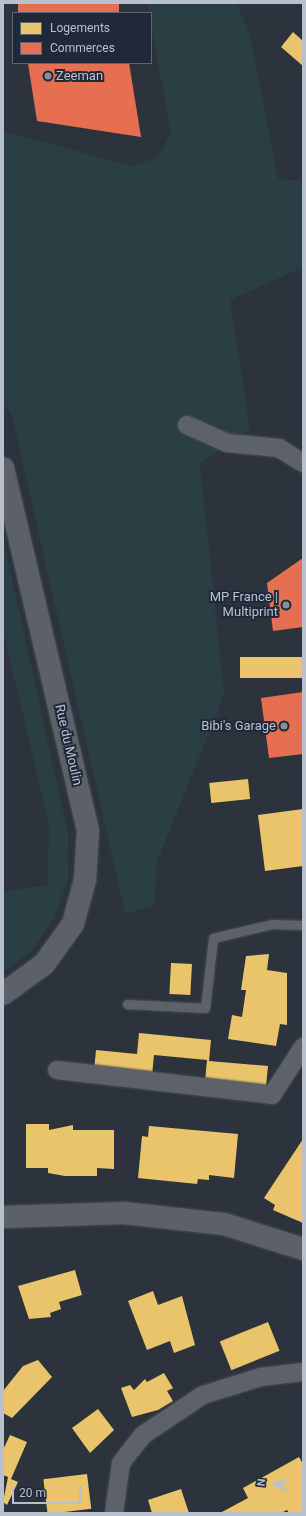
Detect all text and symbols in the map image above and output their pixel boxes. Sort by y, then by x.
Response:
legend [12,12,152,64]
text: Logements [50,21,110,35]
text: Commerces [50,41,115,55]
place label: Zeeman [56,68,103,84]
marker: Zeeman [43,71,53,81]
place label: MP France | Multiprint [210,590,278,621]
marker: MP France | Multiprint [281,600,291,610]
street label: Rue du Moulin [51,703,85,787]
place label: Bibi's Garage [201,718,276,734]
marker: Bibi's Garage [279,721,289,731]
north arrow [254,1464,294,1504]
scale bar [14,1478,83,1504]
text: N [255,1478,269,1487]
text: 20 m [19,1486,46,1500]

